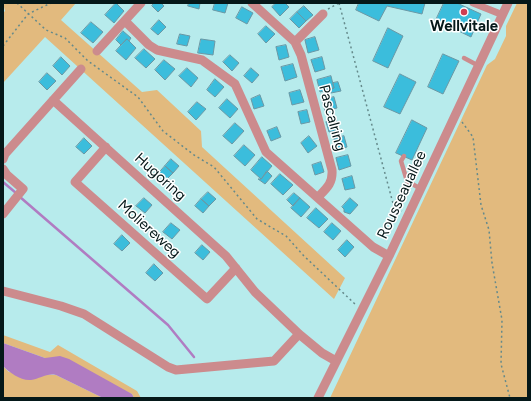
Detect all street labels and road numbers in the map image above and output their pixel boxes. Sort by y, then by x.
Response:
street label: Pascalring [315,83,349,153]
street label: Rousseauallee [374,148,430,242]
street label: Hugoring [131,149,189,205]
street label: Moliereweg [114,196,184,262]

